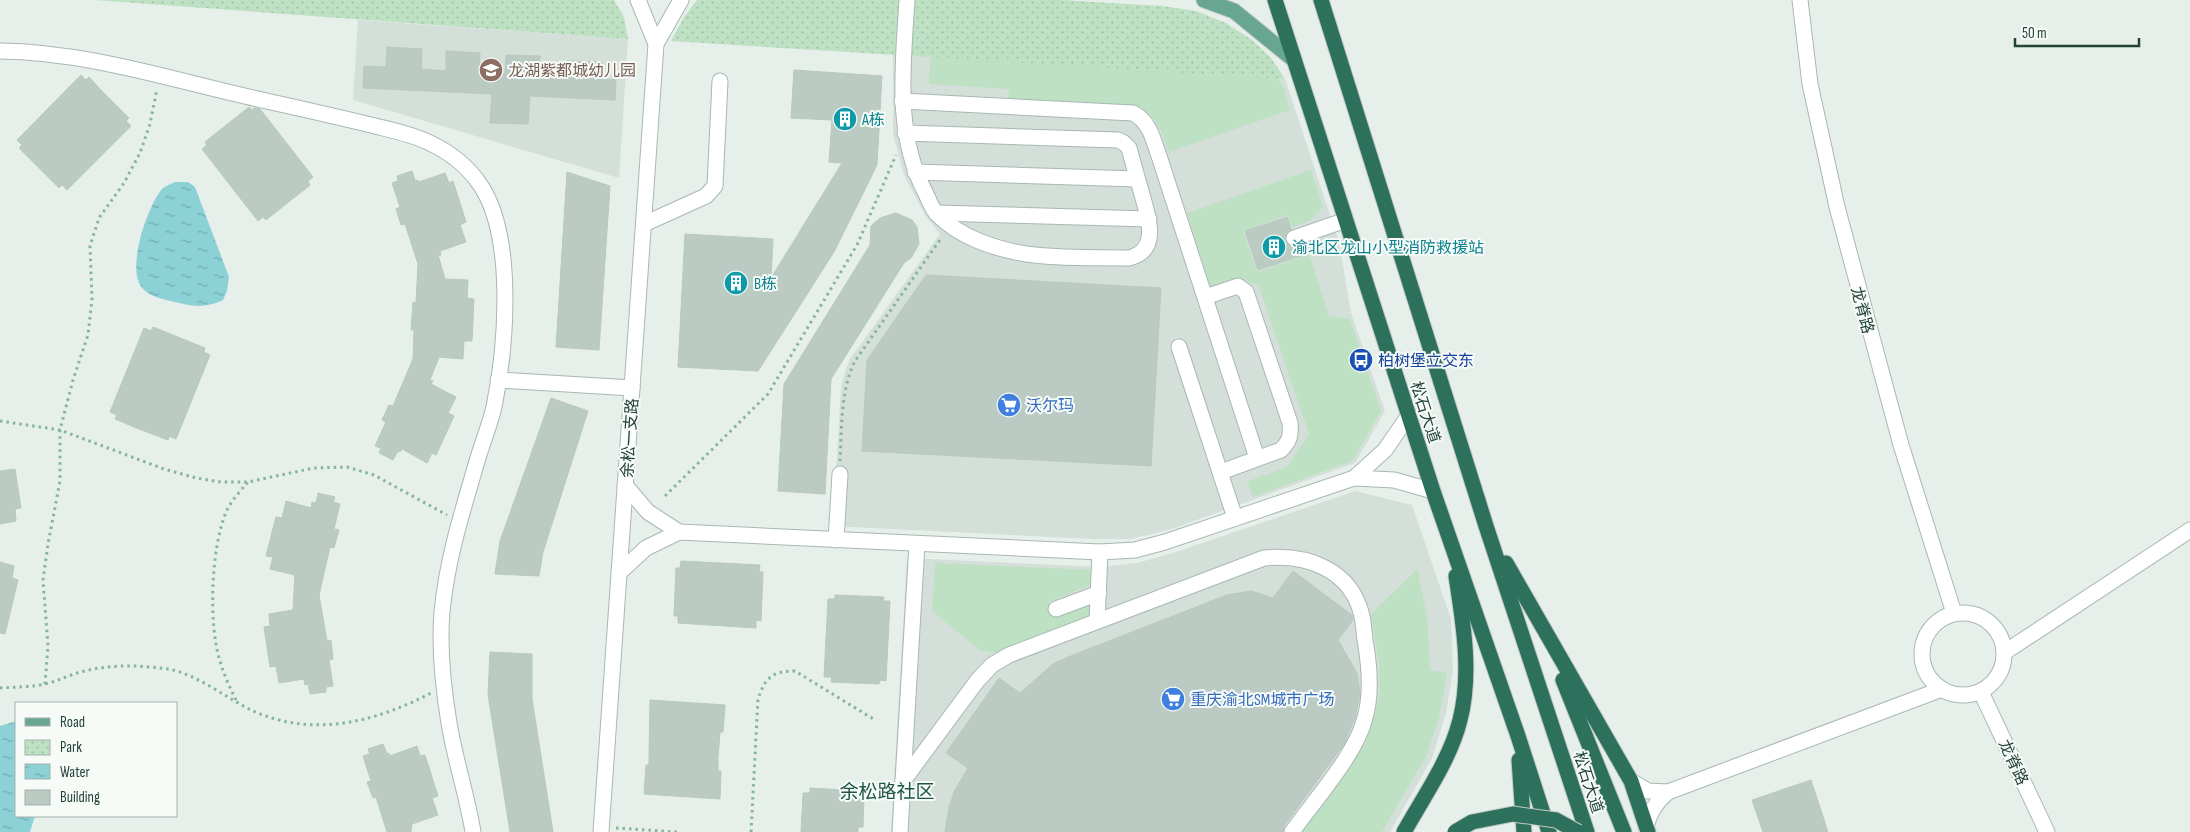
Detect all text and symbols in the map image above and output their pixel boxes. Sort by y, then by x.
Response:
scale bar [2015,15,2139,47]
text: 50 m [2022,24,2047,43]
school or university icon: 龙湖紫都城幼儿园 [478,57,504,83]
place label: 龙湖紫都城幼儿园 [508,62,636,81]
building icon: A栋 [832,106,858,132]
place label: A栋 [861,111,885,130]
building icon: 渝北区龙山小型消防救援站 [1261,234,1287,260]
place label: 渝北区龙山小型消防救援站 [1292,239,1484,258]
building icon: B栋 [723,270,749,296]
place label: B栋 [754,275,777,294]
street label: 龙脊路 [1846,285,1877,336]
bus stop icon: 柏树堡立交东 [1348,347,1374,373]
place label: 柏树堡立交东 [1378,352,1474,371]
street label: 松石大道 [1406,379,1443,446]
supermarket icon: 沃尔玛 [996,392,1022,418]
place label: 沃尔玛 [1026,397,1074,416]
street label: 余松一支路 [618,398,643,479]
supermarket icon: 重庆渝北SM城市广场 [1160,686,1186,712]
place label: 重庆渝北SM城市广场 [1190,691,1334,710]
legend [15,702,178,817]
text: Road [60,713,85,732]
street label: 龙脊路 [1994,737,2031,788]
text: Park [60,738,82,757]
street label: 松石大道 [1569,749,1606,816]
text: Water [60,763,91,782]
district label: 余松路社区 [839,781,935,804]
text: Building [60,788,100,807]

